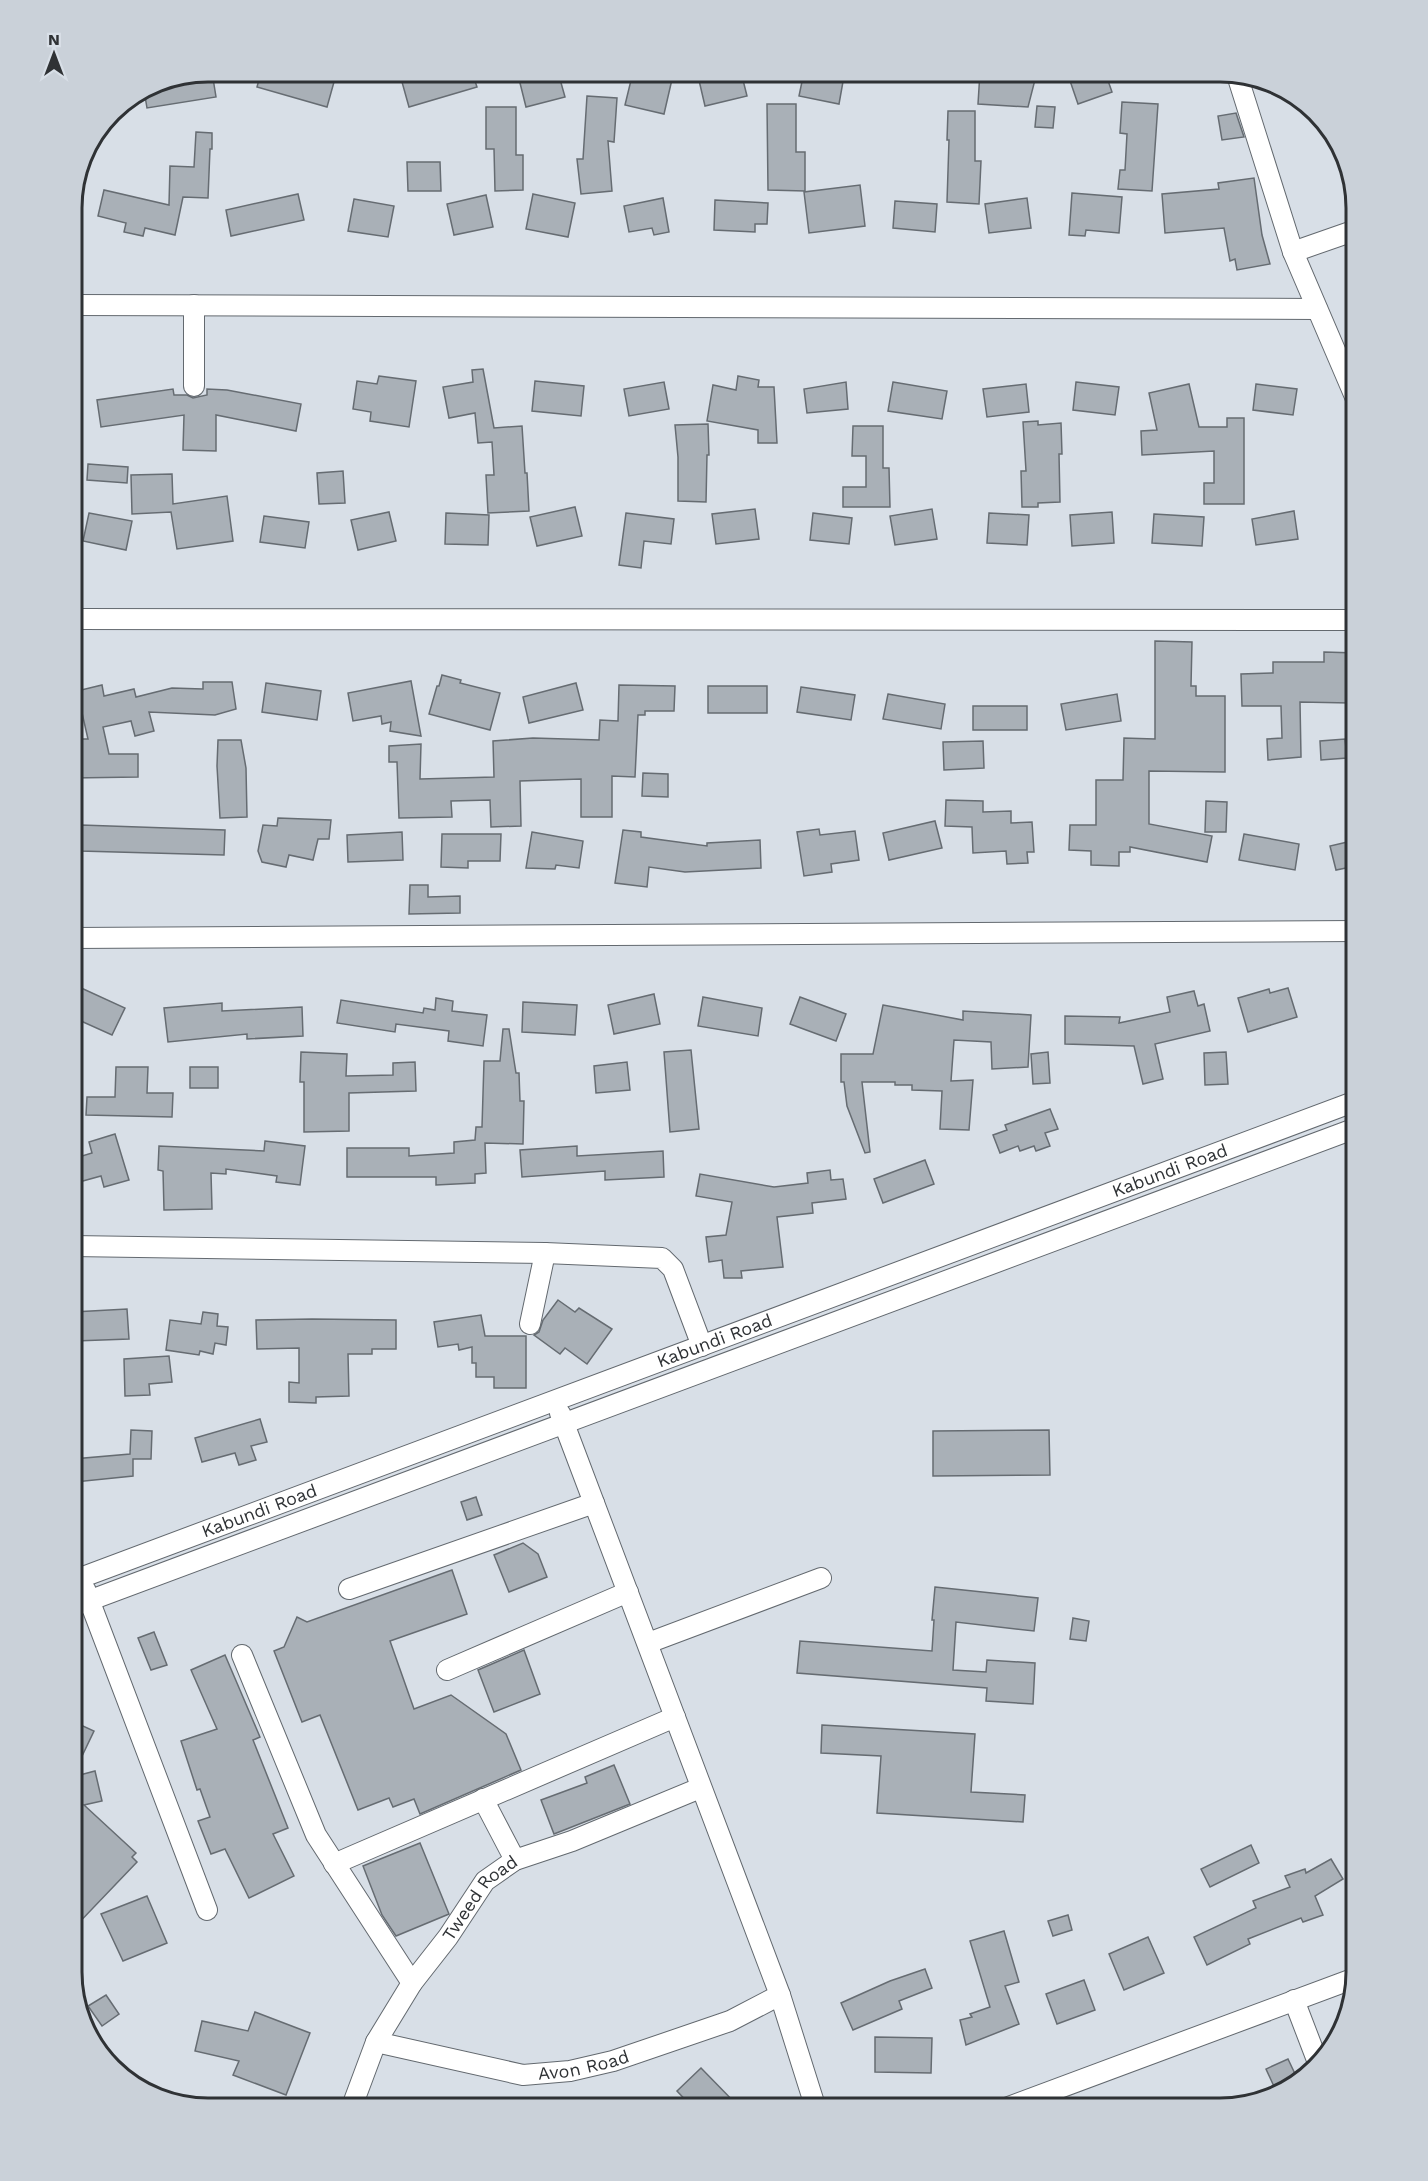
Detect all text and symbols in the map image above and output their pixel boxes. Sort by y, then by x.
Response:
north arrow [24,24,84,84]
text: N [48,30,60,49]
street label: Kabundi Road [1109,1139,1230,1201]
street label: Kabundi Road [654,1309,775,1371]
street label: Kabundi Road [199,1479,320,1542]
street label: Tweed Road [438,1851,521,1945]
street label: Avon Road [537,2045,632,2084]

